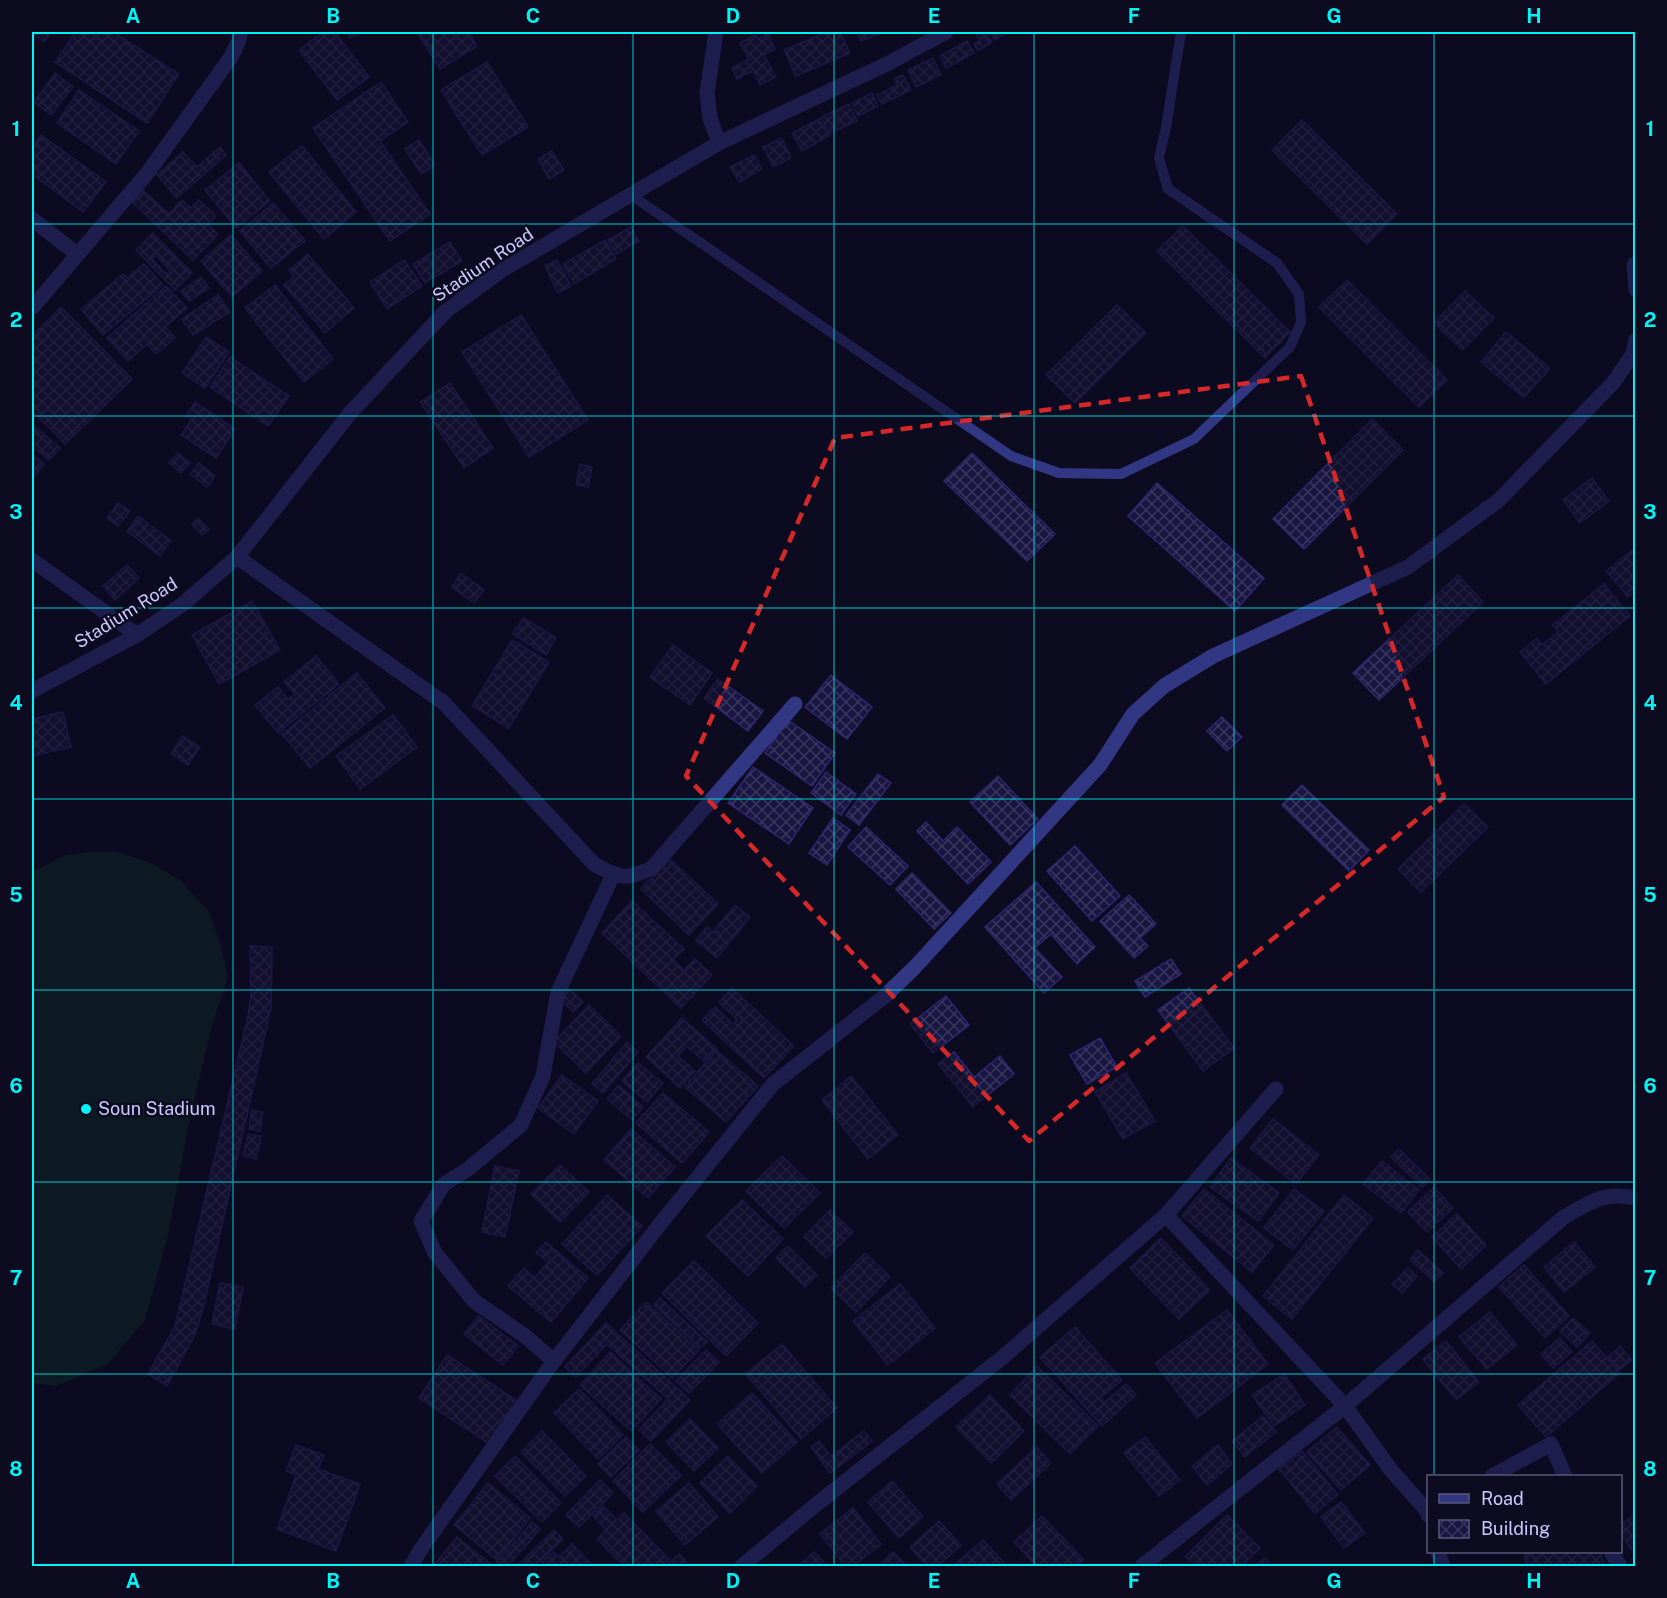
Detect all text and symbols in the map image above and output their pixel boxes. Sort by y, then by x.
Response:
text: A [126,4,140,28]
text: B [326,4,340,28]
text: C [526,4,540,28]
text: D [726,4,740,28]
text: E [928,4,940,28]
text: F [1128,4,1140,28]
text: G [1326,4,1342,28]
text: H [1526,4,1542,28]
text: 1 [12,117,20,141]
text: 1 [1646,117,1654,141]
street label: Stadium Road [428,223,537,306]
text: 2 [10,308,22,332]
text: 2 [1644,308,1656,332]
text: 3 [9,500,23,524]
text: 3 [1643,500,1657,524]
street label: Stadium Road [71,573,181,652]
text: 4 [9,691,23,715]
text: 4 [1643,691,1657,715]
text: 5 [9,883,23,907]
text: 5 [1643,883,1657,907]
text: 6 [9,1074,23,1098]
text: 6 [1643,1074,1657,1098]
place label: Soun Stadium [98,1098,216,1119]
marker: Soun Stadium [79,1102,93,1116]
text: 7 [10,1266,22,1290]
text: 7 [1644,1266,1656,1290]
text: 8 [9,1457,23,1481]
text: 8 [1643,1457,1657,1481]
legend [1427,1475,1622,1553]
text: Road [1481,1488,1524,1509]
text: Building [1481,1518,1550,1539]
text: A [126,1569,140,1593]
text: B [326,1569,340,1593]
text: C [526,1569,540,1593]
text: D [726,1569,740,1593]
text: E [928,1569,940,1593]
text: F [1128,1569,1140,1593]
text: G [1326,1569,1342,1593]
text: H [1526,1569,1542,1593]

